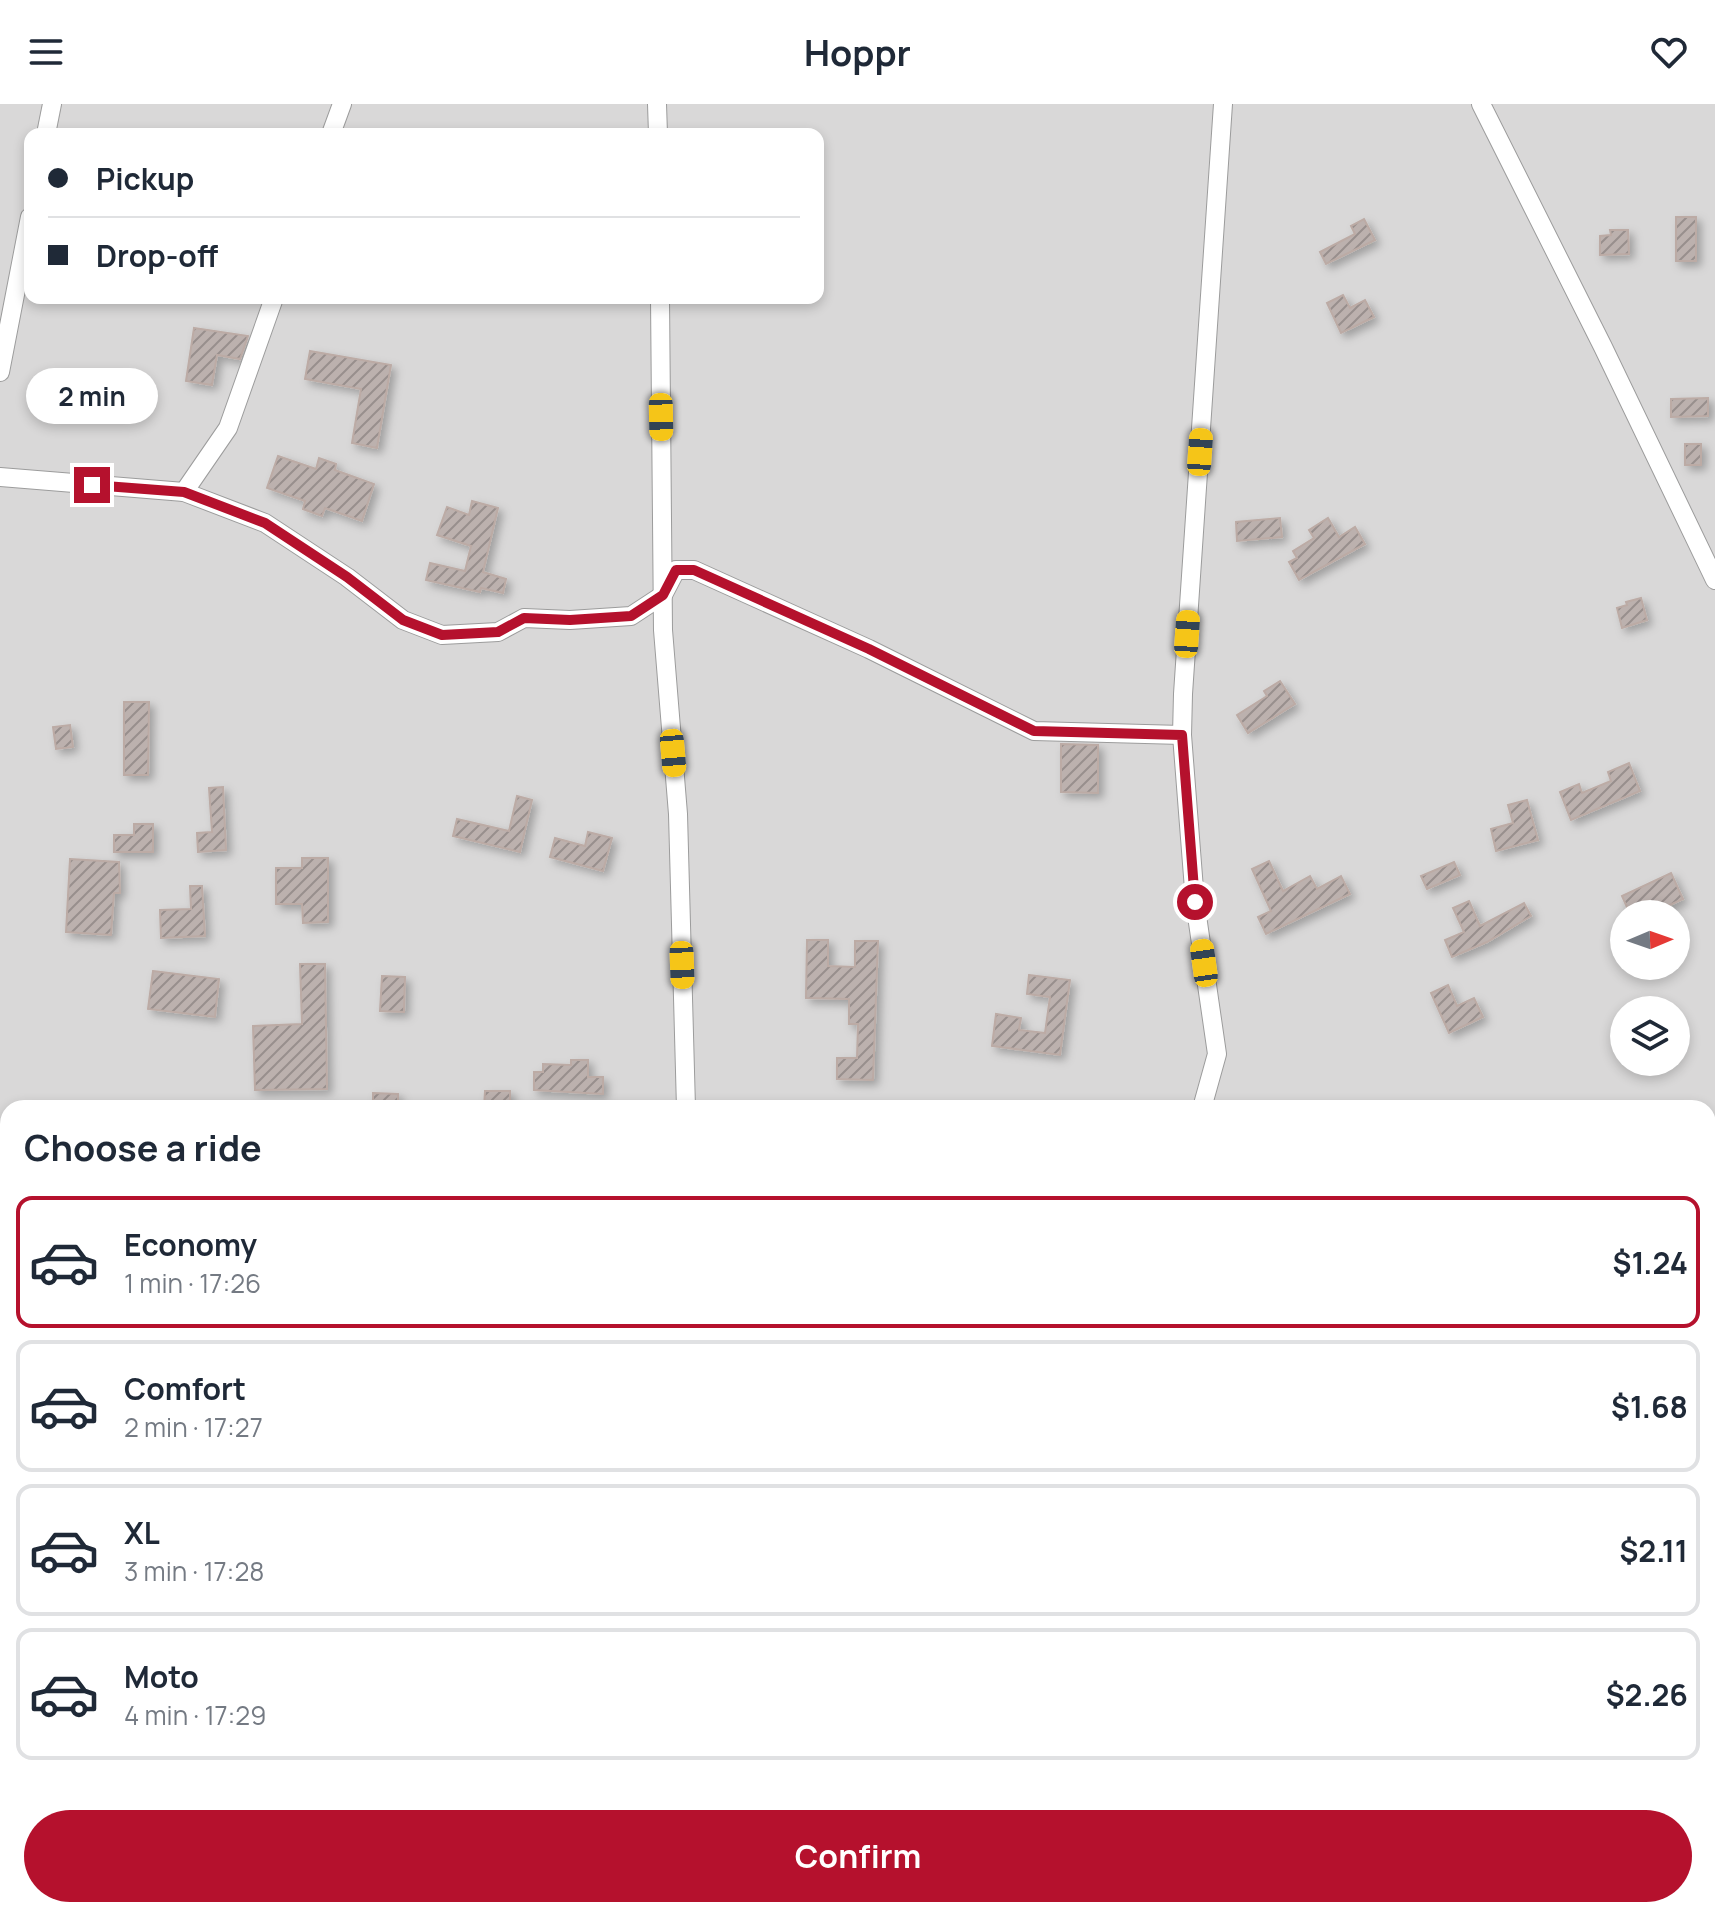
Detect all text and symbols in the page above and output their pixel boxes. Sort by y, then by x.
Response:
text: Hoppr [804,28,911,77]
icon: menu [24,30,68,74]
icon: heart [1647,30,1691,74]
text: Pickup [96,158,194,199]
text: Drop-off [96,235,218,276]
callout: 2 min [26,369,158,425]
text: 2 min [58,378,126,414]
car [649,393,673,441]
car [1186,427,1214,477]
route end [74,467,110,503]
car [1173,609,1201,659]
car [659,728,687,778]
route start [1177,884,1213,920]
north arrow [1610,900,1690,980]
map controls [1610,900,1690,1076]
car [1189,938,1219,988]
car [669,941,695,989]
button: layers [1610,996,1690,1076]
text: Choose a ride [24,1123,262,1172]
text: Economy [124,1224,257,1265]
icon: car [28,1226,100,1298]
text: $1.24 [1613,1242,1688,1283]
text: 1 min · 17:26 [124,1265,261,1301]
text: Comfort [124,1368,246,1409]
icon: car [28,1370,100,1442]
text: $1.68 [1611,1386,1688,1427]
text: 2 min · 17:27 [124,1409,263,1445]
text: XL [124,1512,160,1553]
icon: car [28,1514,100,1586]
text: $2.11 [1620,1530,1688,1571]
text: 3 min · 17:28 [124,1553,264,1589]
text: Moto [124,1656,199,1697]
icon: car [28,1658,100,1730]
text: $2.26 [1606,1674,1688,1715]
text: 4 min · 17:29 [124,1697,266,1733]
button: Confirm [24,1810,1692,1902]

